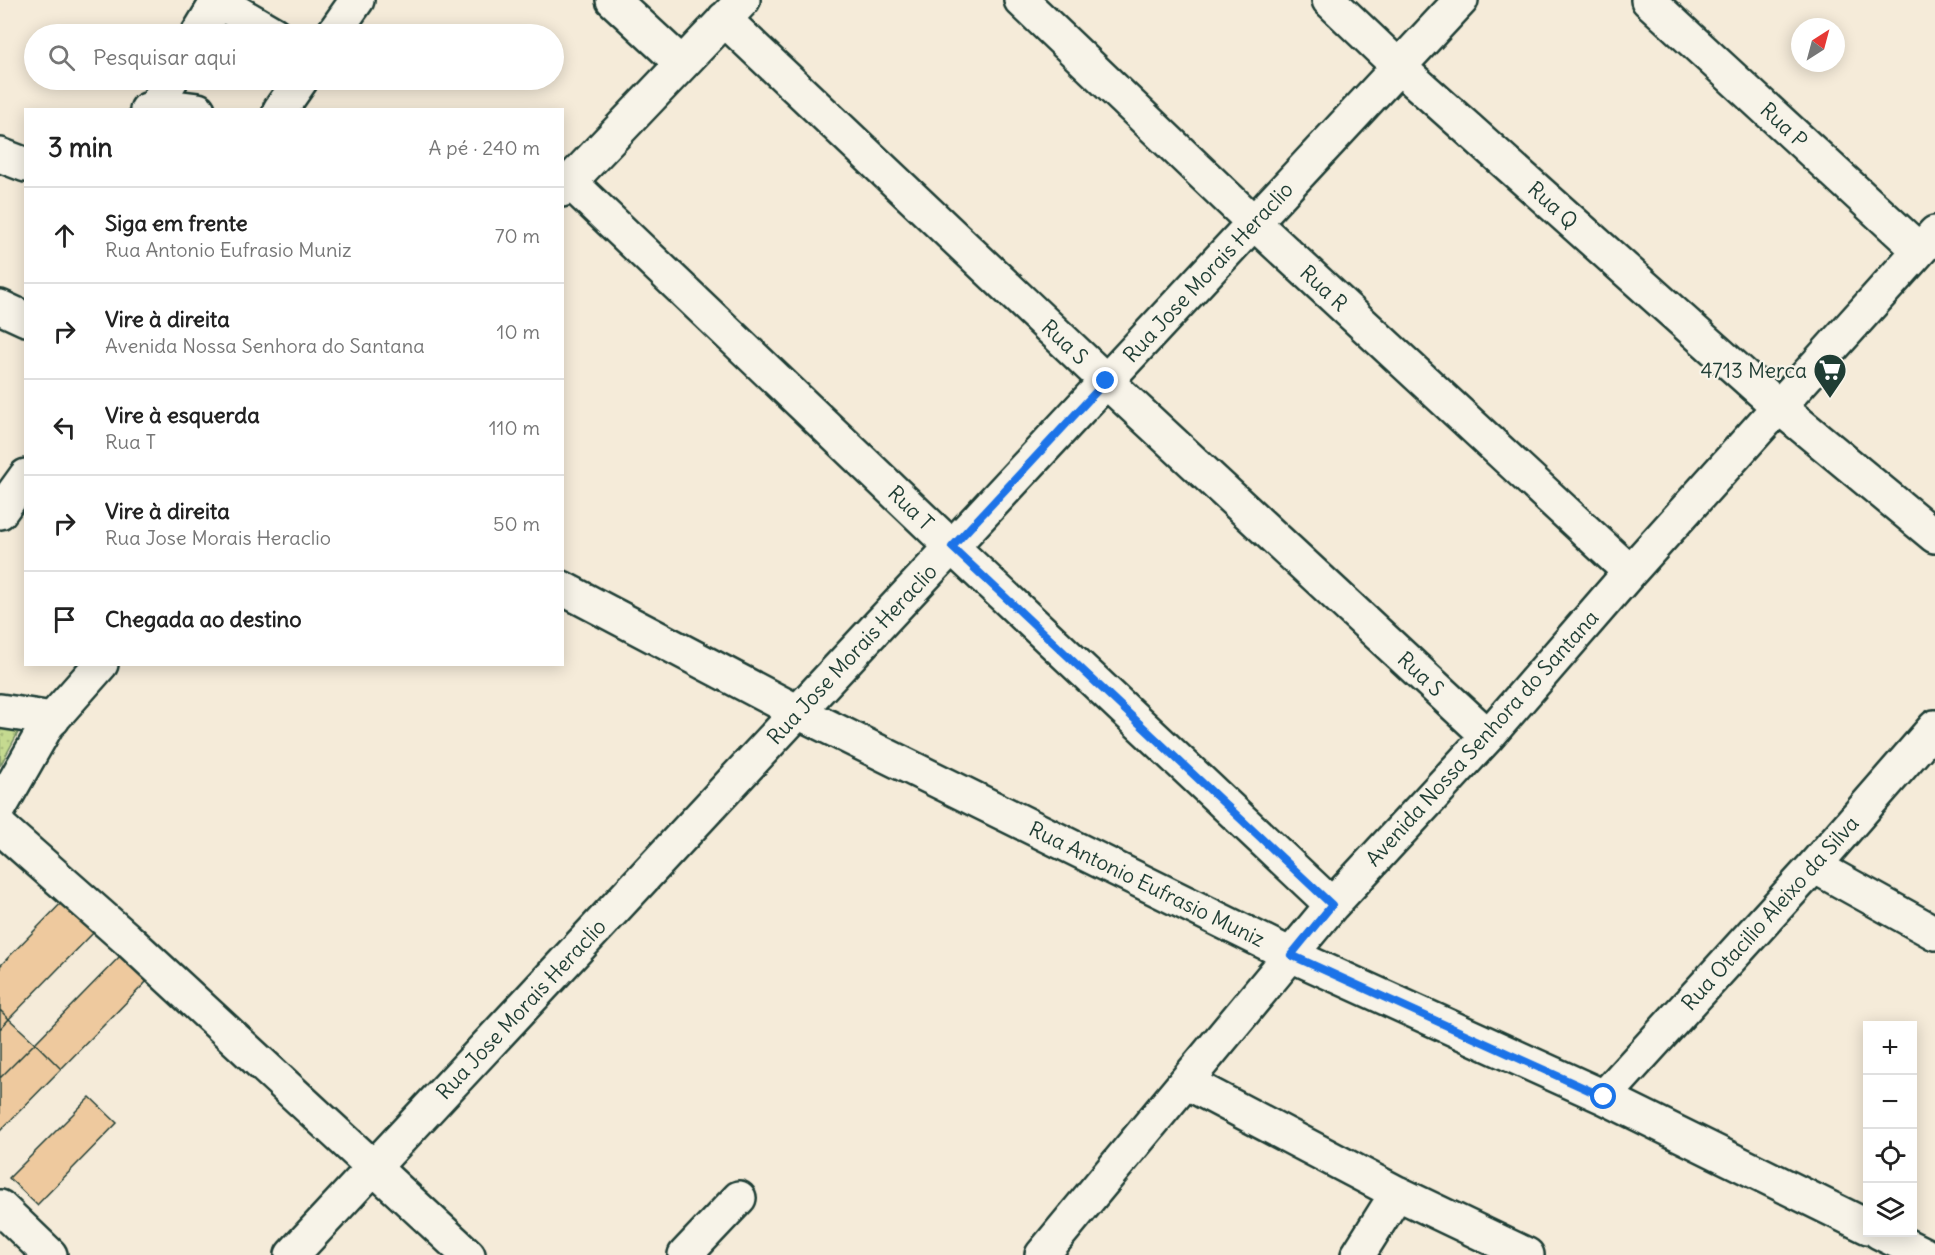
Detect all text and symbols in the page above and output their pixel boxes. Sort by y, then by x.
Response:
north arrow [1791,18,1845,72]
search box [24,24,564,90]
icon: search [45,41,78,74]
text: Pesquisar aqui [93,43,236,71]
street label: Rua P [1755,96,1813,154]
text: 3 min [48,131,113,164]
text: A pé · 240 m [429,135,540,160]
street label: Rua Q [1522,175,1584,235]
street label: Rua Jose Morais Heraclio [1117,176,1299,368]
text: Siga em frente [105,209,248,237]
icon: ahead [48,219,81,252]
text: 70 m [495,223,540,248]
text: Rua Antonio Eufrasio Muniz [105,237,352,262]
street label: Rua R [1294,259,1354,317]
text: Vire à direita [105,305,230,333]
street label: Rua S [1036,314,1094,370]
icon: right [48,315,81,348]
text: 10 m [497,319,540,344]
text: Avenida Nossa Senhora do Santana [105,333,425,358]
supermarket icon: 4713 Merca [1812,352,1848,399]
place label: 4713 Merca [1700,357,1807,384]
route end [1092,367,1118,393]
text: Vire à esquerda [105,401,260,429]
icon: left [48,411,81,444]
text: 110 m [489,415,540,440]
text: Rua T [105,429,156,454]
street label: Rua T [882,480,940,536]
text: Vire à direita [105,497,230,525]
icon: right [48,507,81,540]
text: 50 m [493,511,540,536]
text: Rua Jose Morais Heraclio [105,525,331,550]
street label: Rua Jose Morais Heraclio [761,558,943,750]
icon: arrive [48,603,81,636]
street label: Avenida Nossa Senhora do Santana [1360,604,1604,872]
text: Chegada ao destino [105,605,302,633]
street label: Rua S [1392,646,1450,702]
street label: Rua Otacilio Aleixo da Silva [1675,810,1865,1016]
street label: Rua Antonio Eufrasio Muniz [1025,815,1269,953]
street label: Rua Jose Morais Heraclio [430,913,612,1105]
map controls [1863,1021,1917,1237]
button: + [1863,1021,1917,1075]
button: − [1863,1075,1917,1129]
route start [1590,1083,1616,1109]
button: locate [1863,1129,1917,1183]
button: layers [1863,1183,1917,1237]

